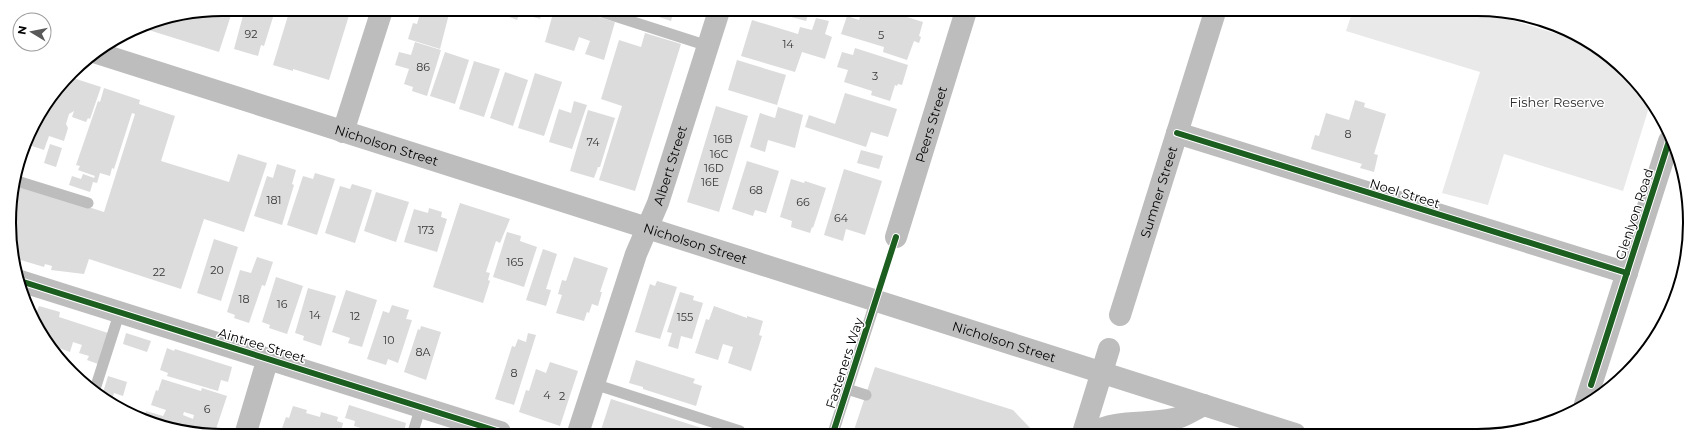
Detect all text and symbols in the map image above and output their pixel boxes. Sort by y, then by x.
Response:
north arrow [12,12,52,52]
text: N [14,25,30,36]
house number: 92 [245,27,257,41]
house number: 5 [878,28,884,42]
house number: 14 [782,37,794,51]
house number: 86 [416,60,430,74]
house number: 3 [872,69,878,83]
street label: Peers Street [912,84,950,164]
park label: Fisher Reserve [1510,94,1605,110]
street label: Nicholson Street [333,121,440,169]
street label: Albert Street [650,124,690,208]
house number: 8 [1344,127,1352,141]
house number: 16B [714,132,732,146]
house number: 74 [586,135,600,149]
street label: Sumner Street [1137,144,1180,240]
house number: 16C [710,147,728,161]
house number: 16D [704,161,724,175]
street label: Glenlyon Road [1612,166,1656,262]
house number: 16E [701,175,719,189]
street label: Noel Street [1368,175,1442,211]
house number: 68 [749,183,763,197]
house number: 181 [267,193,281,207]
house number: 66 [796,195,810,209]
house number: 64 [834,211,849,225]
street label: Nicholson Street [642,219,749,267]
house number: 173 [418,223,434,237]
house number: 165 [507,255,523,269]
house number: 20 [210,263,224,277]
house number: 22 [153,265,165,279]
house number: 18 [239,292,250,306]
house number: 16 [277,297,288,311]
house number: 14 [309,308,321,322]
house number: 12 [350,309,360,323]
house number: 155 [677,310,693,324]
street label: Fasteners Way [822,315,867,410]
street label: Nicholson Street [950,318,1058,365]
street label: Aintree Street [216,324,308,366]
house number: 10 [383,333,395,347]
house number: 8A [416,345,431,359]
house number: 8 [510,366,518,380]
house number: 4 [543,388,551,402]
house number: 2 [559,389,565,403]
house number: 6 [204,402,211,416]

